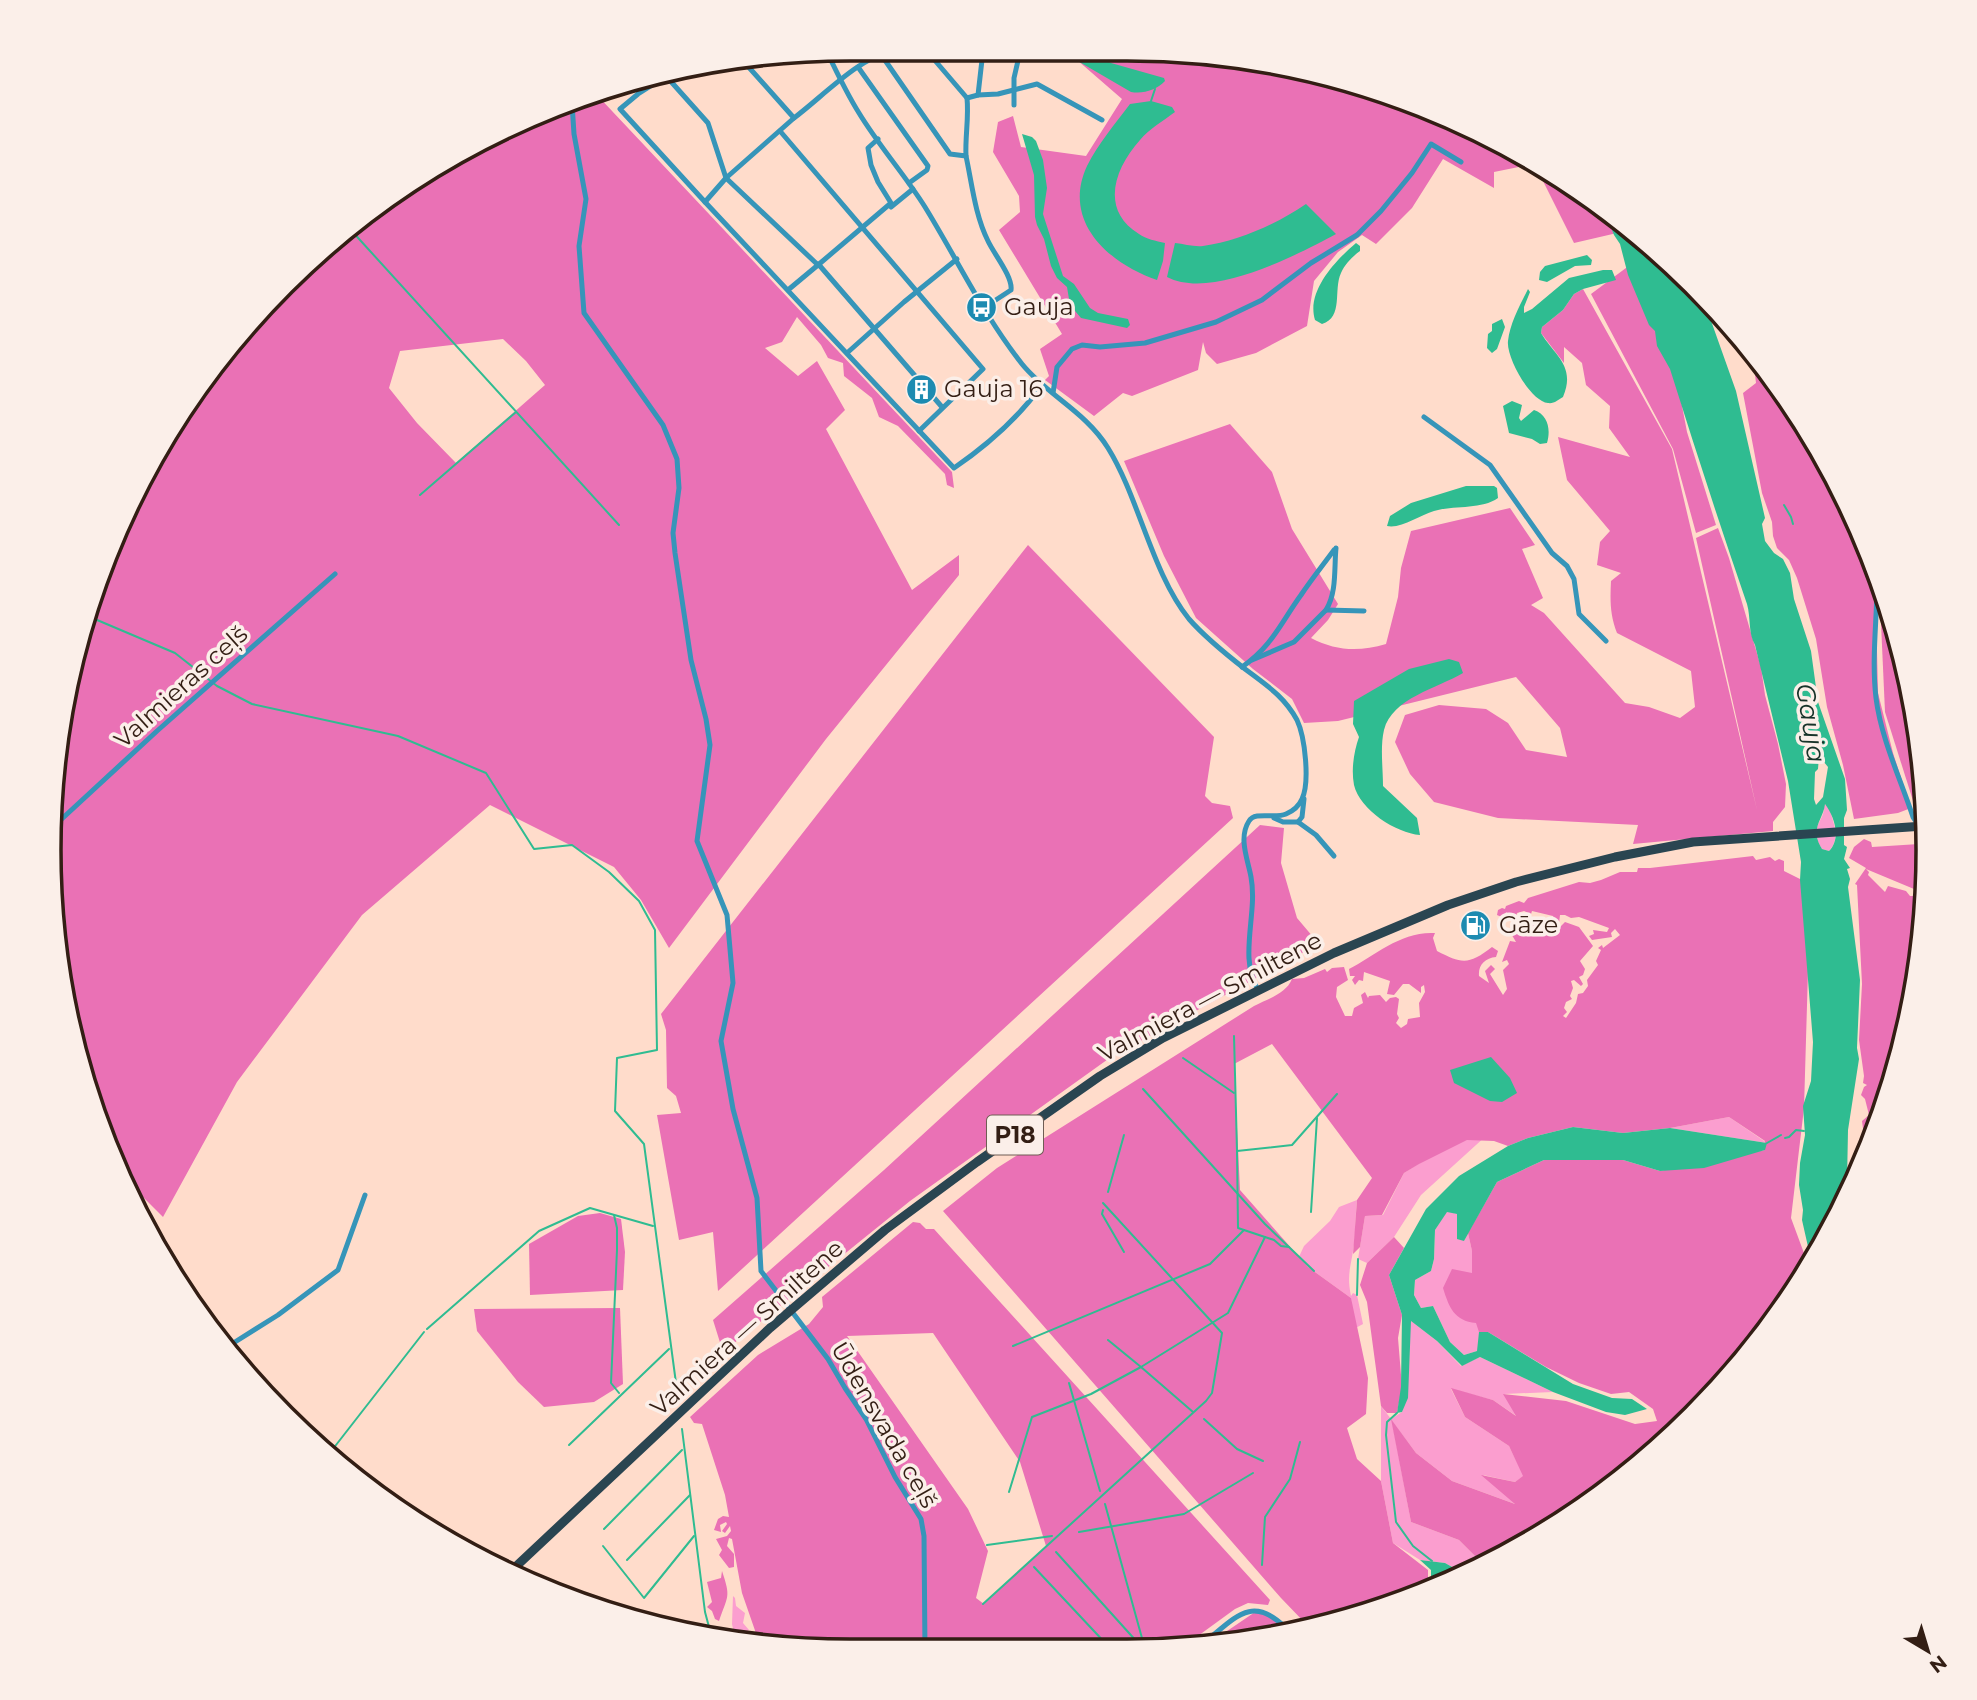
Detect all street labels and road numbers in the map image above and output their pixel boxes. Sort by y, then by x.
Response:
street label: Valmieras ceļš [108,619,253,754]
street label: Valmiera — Smiltene [1093,925,1327,1068]
road number: P18 [987,1116,1043,1154]
street label: Valmiera — Smiltene [644,1233,849,1422]
street label: Ūdensvada ceļš [825,1337,944,1513]

